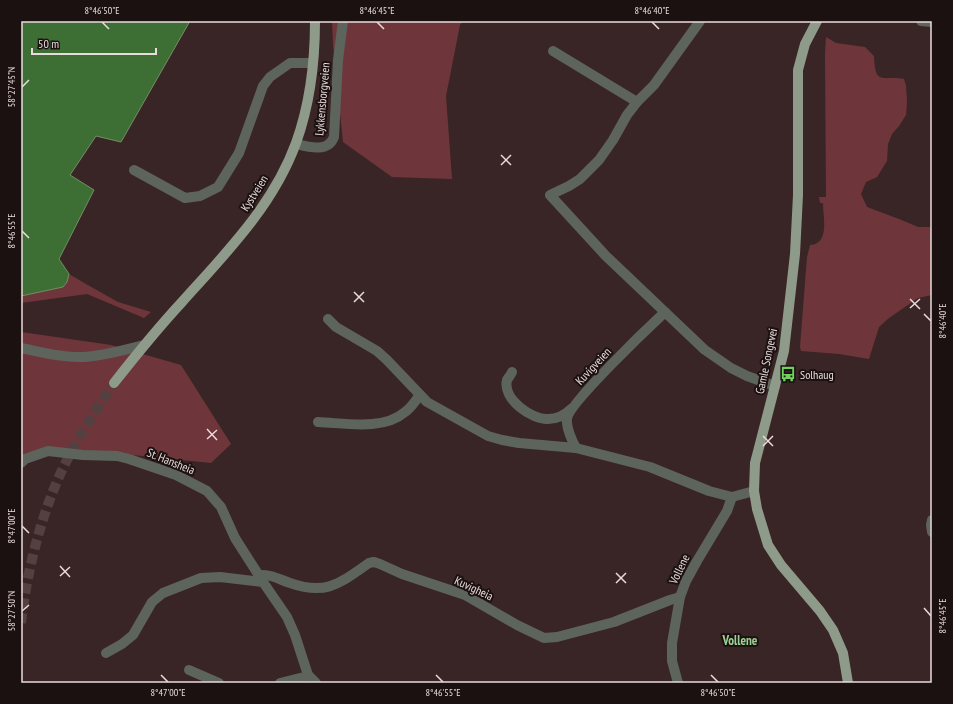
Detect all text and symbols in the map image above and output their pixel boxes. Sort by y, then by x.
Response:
text: 8°46'50"E [85,4,119,17]
text: 8°46'45"E [360,4,394,17]
text: 8°46'40"E [635,4,669,17]
scale bar [32,30,156,56]
text: 50 m [38,36,59,51]
street label: Lykkensborgveien [311,62,333,136]
text: 58°27'45"N [5,67,18,107]
street label: Kystveien [237,172,271,214]
text: 8°46'55"E [5,214,18,248]
text: 8°46'40"E [936,304,949,338]
street label: Gamle Songevei [752,327,780,395]
street label: Kuvigveien [572,344,614,388]
bus stop icon: Solhaug [779,365,797,383]
place label: Solhaug [800,367,834,382]
street label: St. Hansheia [145,445,197,477]
text: 8°47'00"E [5,509,18,543]
street label: Vollene [665,552,693,587]
street label: Kuvigheia [452,573,496,604]
text: 58°27'50"N [5,591,18,631]
text: 8°46'45"E [936,599,949,633]
district label: Vollene [722,632,758,649]
text: 8°47'00"E [151,686,185,699]
text: 8°46'55"E [426,686,460,699]
text: 8°46'50"E [701,686,735,699]

